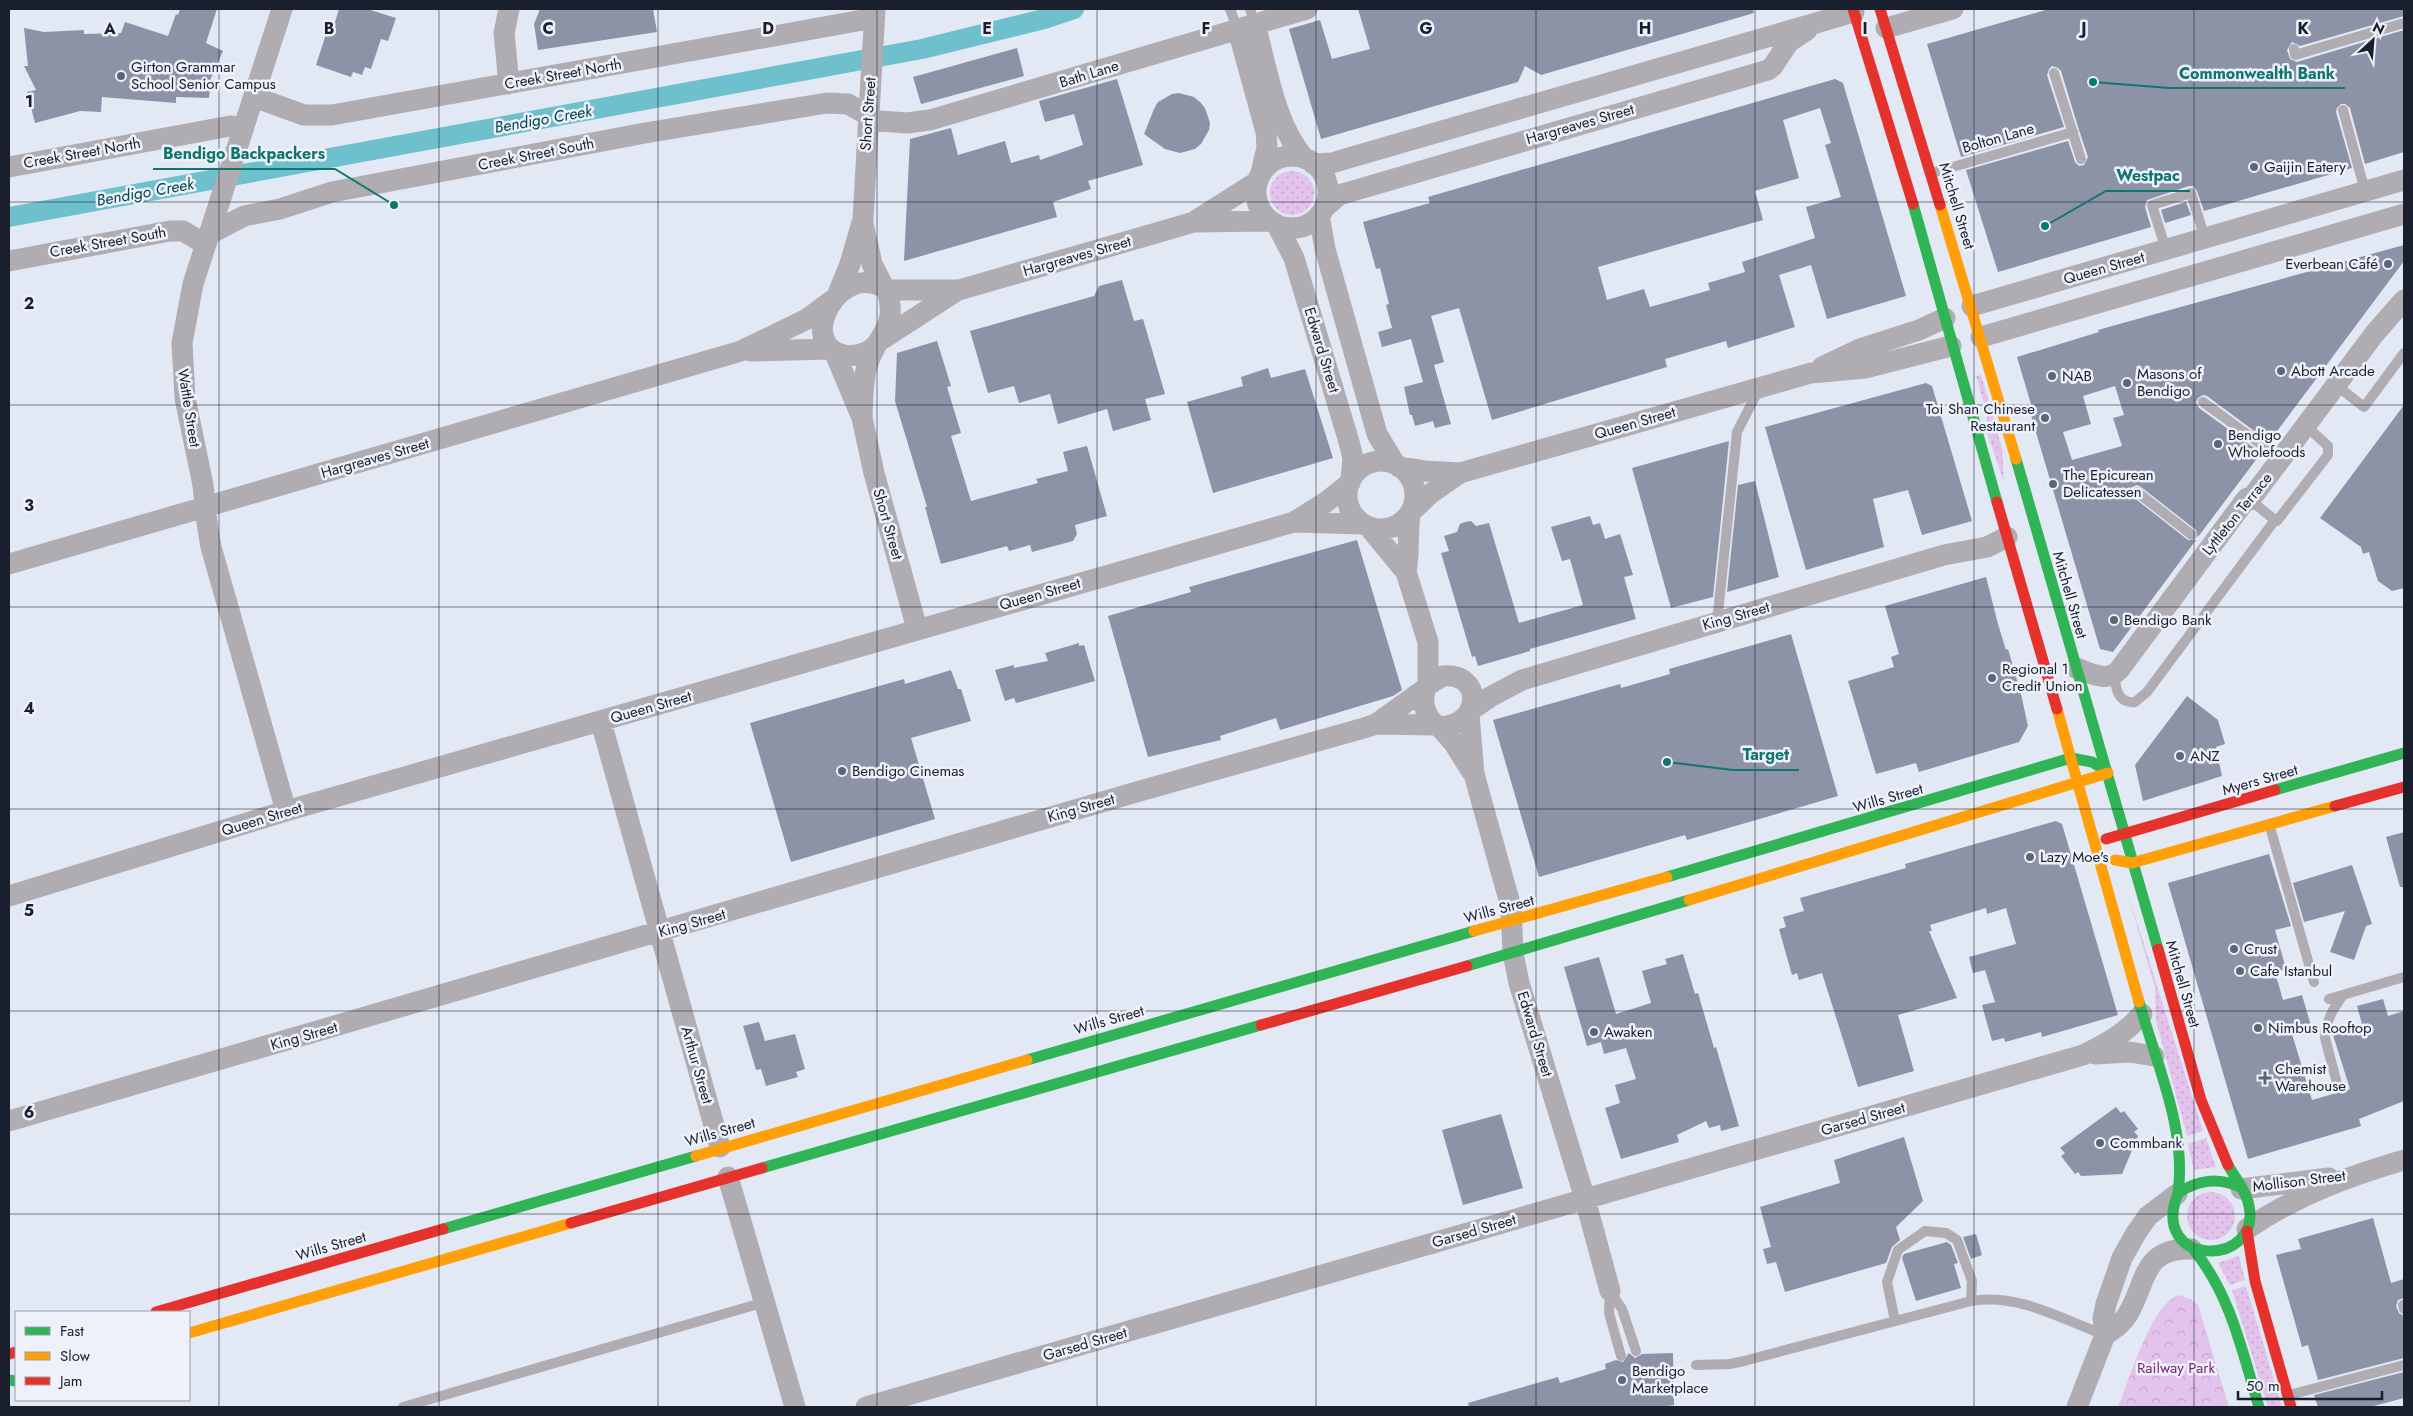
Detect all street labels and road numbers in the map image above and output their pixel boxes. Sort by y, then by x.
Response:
street label: Creek Street North [503,53,623,95]
street label: Bath Lane [1057,54,1122,93]
street label: Short Street [854,76,882,151]
street label: Hargreaves Street [1523,98,1637,150]
street label: Bolton Lane [1960,117,2037,159]
street label: Creek Street North [22,132,142,174]
street label: Creek Street South [476,132,596,176]
street label: Mitchell Street [1933,160,1981,252]
street label: Creek Street South [48,221,168,263]
street label: Hargreaves Street [1020,230,1134,282]
street label: Queen Street [2061,246,2147,290]
street label: Edward Street [1299,305,1346,396]
street label: Wattle Street [172,367,206,449]
street label: Queen Street [1592,401,1678,445]
street label: Hargreaves Street [318,432,432,484]
street label: Lyttleton Terrace [2197,468,2277,560]
street label: Short Street [867,486,909,563]
street label: Mitchell Street [2047,549,2093,641]
street label: Queen Street [997,572,1083,616]
street label: King Street [1700,596,1773,636]
street label: Queen Street [608,685,694,729]
street label: Myers Street [2220,759,2301,801]
street label: Wills Street [1850,777,1926,818]
street label: King Street [1045,788,1118,828]
street label: Queen Street [219,796,305,842]
street label: Wills Street [1461,889,1537,929]
street label: King Street [656,903,729,943]
street label: Mitchell Street [2160,938,2206,1030]
street label: Edward Street [1512,989,1559,1080]
street label: Wills Street [1071,999,1147,1040]
street label: King Street [268,1016,341,1056]
street label: Arthur Street [675,1024,719,1107]
street label: Garsed Street [1818,1096,1908,1142]
street label: Wills Street [682,1111,758,1152]
street label: Mollison Street [2251,1164,2347,1198]
street label: Garsed Street [1429,1208,1519,1254]
street label: Wills Street [293,1225,369,1266]
street label: Garsed Street [1040,1321,1130,1367]

